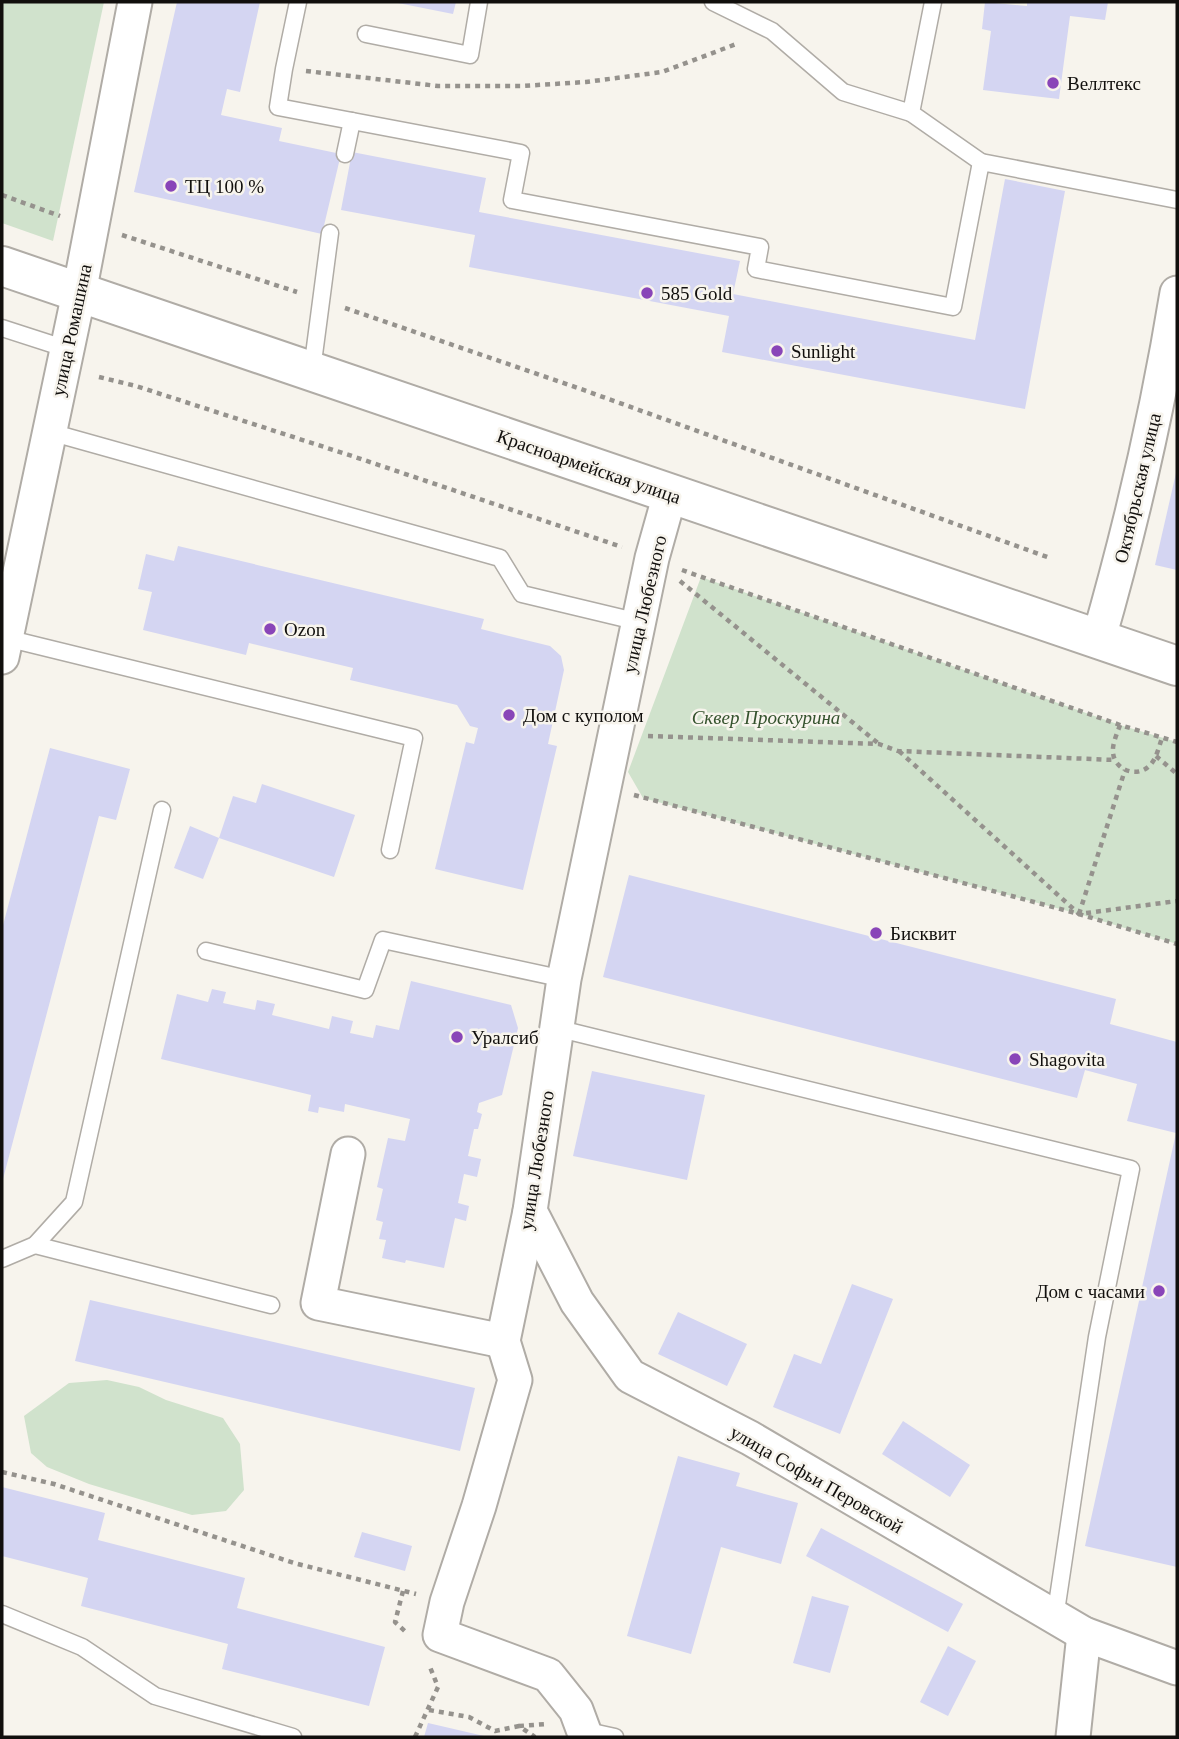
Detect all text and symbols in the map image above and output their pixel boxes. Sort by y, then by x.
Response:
place label: Веллтекс [1067,73,1141,94]
marker: Веллтекс [1045,75,1061,91]
place label: ТЦ 100 % [185,176,264,197]
marker: ТЦ 100 % [163,178,179,194]
street label: улица Ромашина [47,262,96,398]
place label: 585 Gold [661,283,733,304]
marker: 585 Gold [639,285,655,301]
place label: Sunlight [791,341,856,362]
marker: Sunlight [769,343,785,359]
street label: Октябрьская улица [1110,410,1165,565]
street label: Красноармейская улица [494,425,684,508]
street label: улица Любезного [618,533,671,675]
place label: Ozon [284,619,326,640]
marker: Ozon [262,621,278,637]
place label: Дом с куполом [523,705,644,726]
marker: Дом с куполом [501,707,517,723]
park label: Сквер Проскурина [692,707,840,728]
place label: Бисквит [890,923,957,944]
marker: Бисквит [868,925,884,941]
place label: Уралсиб [471,1027,539,1048]
marker: Уралсиб [449,1029,465,1045]
place label: Shagovita [1029,1049,1106,1070]
marker: Shagovita [1007,1051,1023,1067]
street label: улица Любезного [515,1089,558,1231]
place label: Дом с часами [1036,1281,1145,1302]
marker: Дом с часами [1151,1283,1167,1299]
street label: улица Софьи Перовской [727,1421,907,1538]

